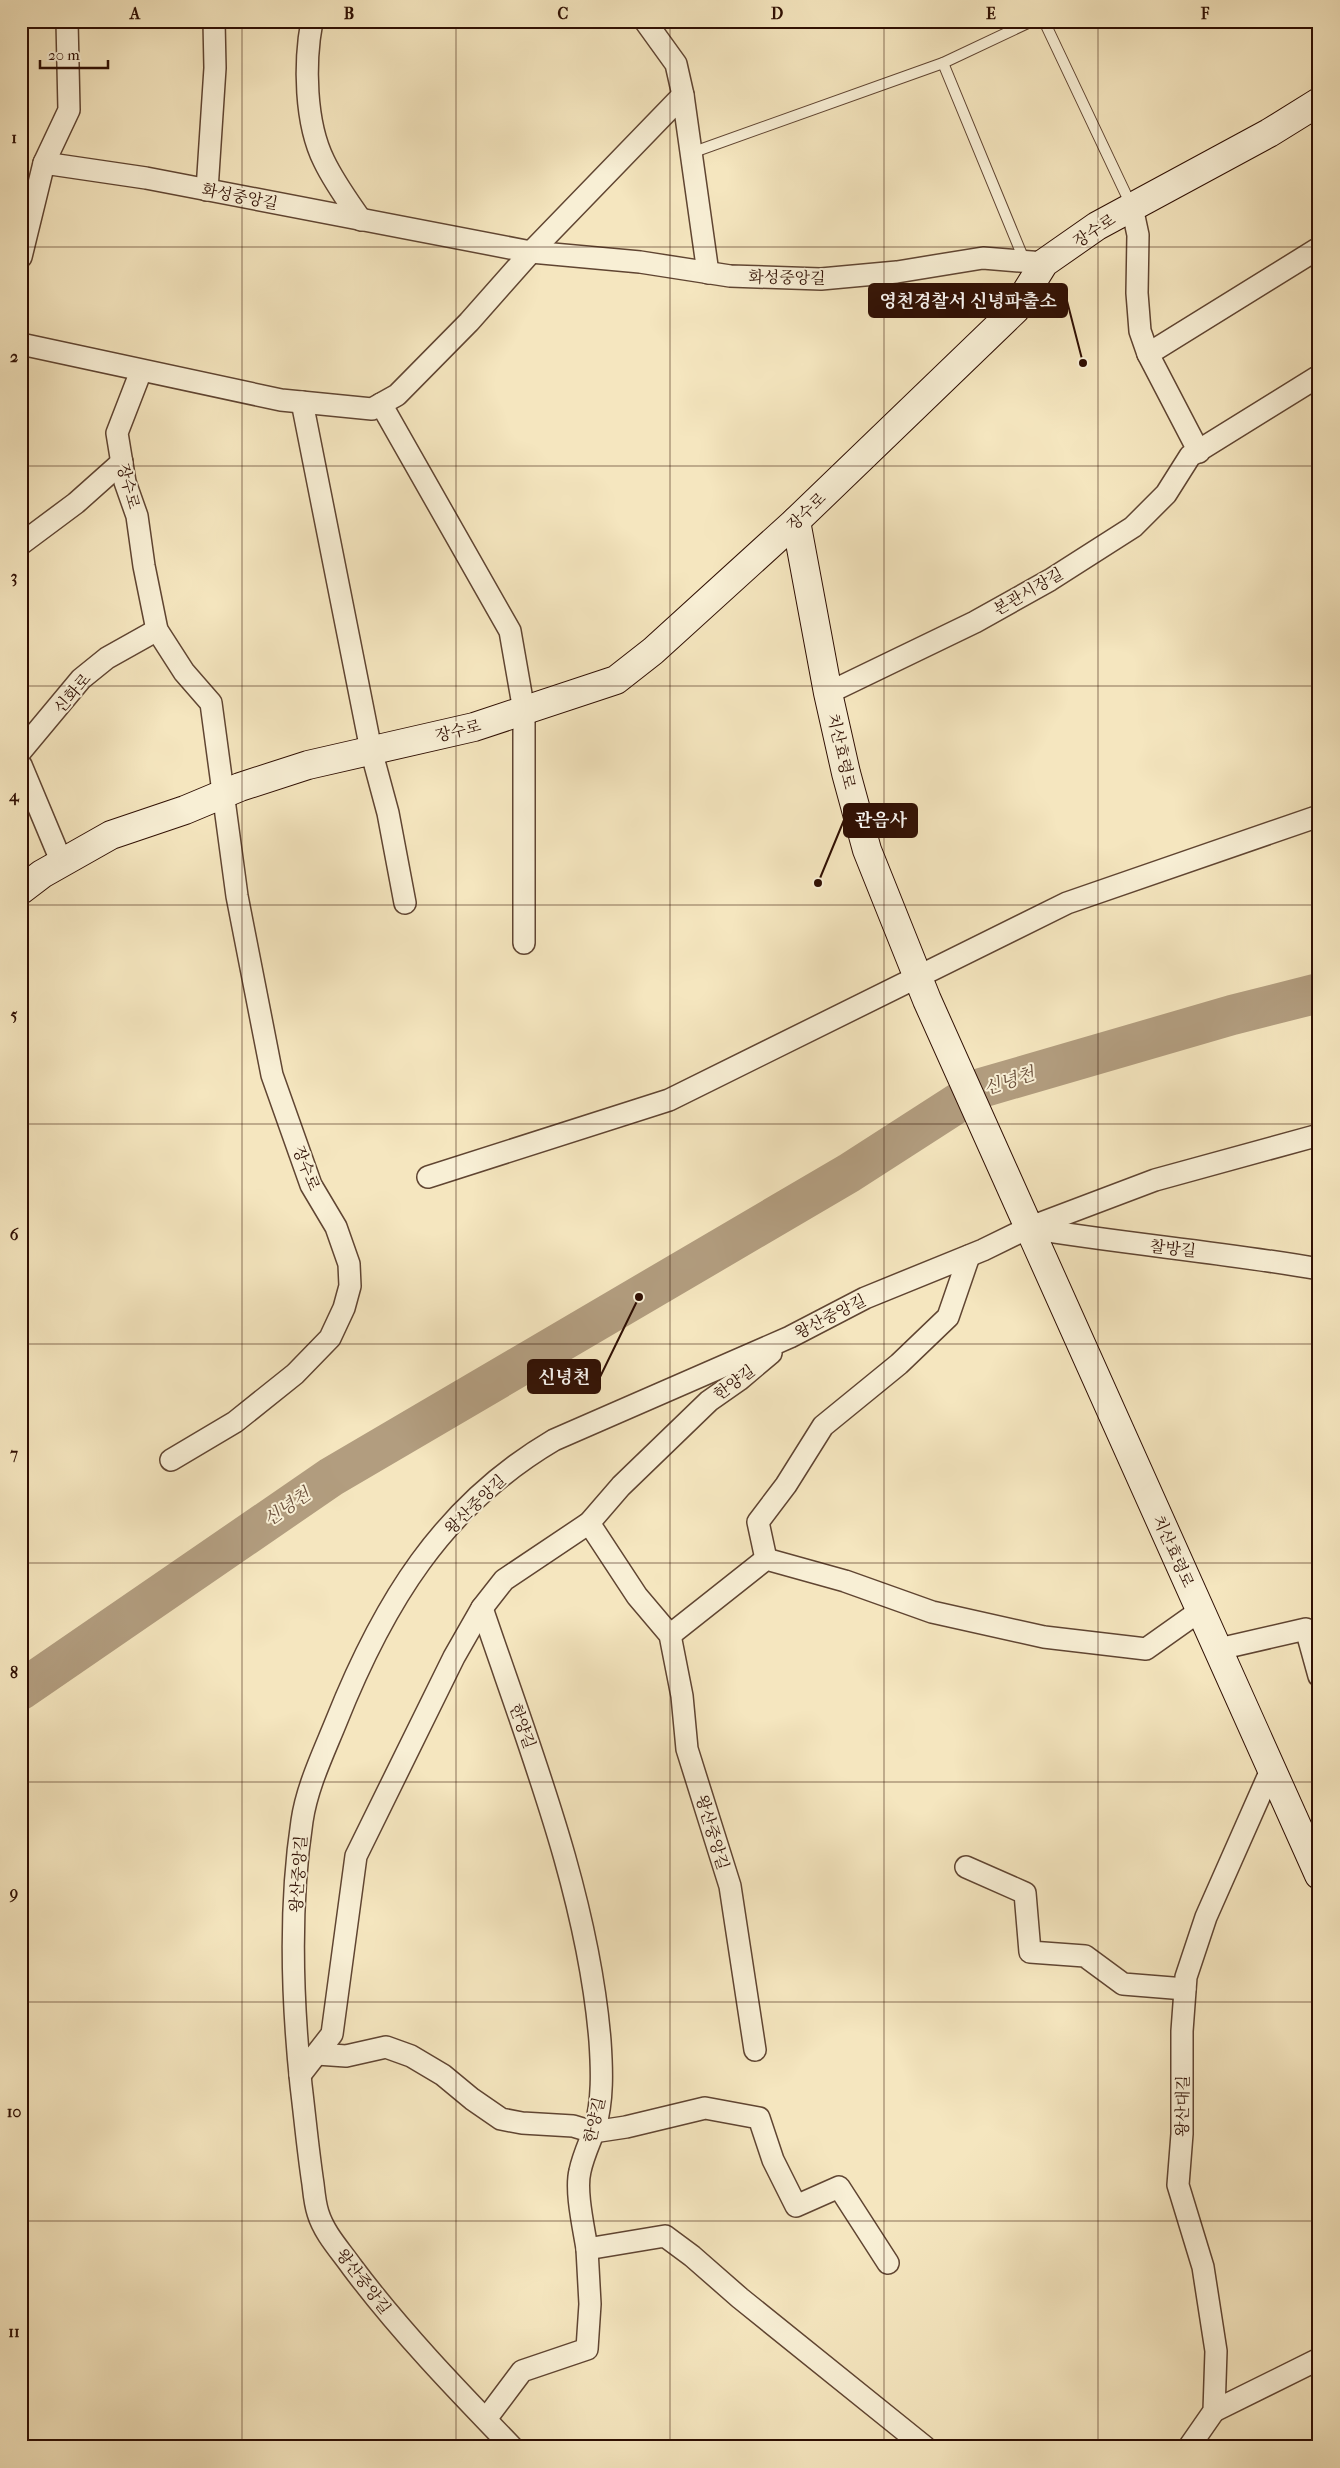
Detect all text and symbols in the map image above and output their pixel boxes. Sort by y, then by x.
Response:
text: A [129,4,141,23]
text: B [344,4,354,23]
text: C [558,4,569,23]
text: D [771,4,783,23]
text: E [986,4,996,23]
text: F [1200,4,1210,23]
scale bar [40,38,108,70]
text: 20 m [48,46,80,64]
text: 1 [11,128,17,147]
street label: 화성중앙길 [200,180,280,213]
street label: 장수로 [1070,210,1119,251]
street label: 화성중앙길 [748,267,826,288]
callout: 영천경찰서 신녕파출소 [869,284,1067,317]
text: 영천경찰서 신녕파출소 [879,291,1057,312]
text: 2 [10,347,18,366]
street label: 장수로 [113,461,144,512]
street label: 장수로 [783,488,830,534]
street label: 본관시장길 [990,564,1066,619]
text: 3 [11,567,17,587]
street label: 신화로 [50,669,95,717]
street label: 치산효령로 [824,711,860,791]
street label: 장수로 [433,716,483,745]
text: 4 [8,786,20,806]
callout: 관음사 [844,804,917,837]
text: 관음사 [855,810,908,831]
text: 5 [11,1005,18,1024]
water label: 신녕천 [981,1063,1039,1100]
street label: 장수로 [289,1143,324,1194]
text: 6 [10,1225,19,1244]
street label: 찰방길 [1149,1237,1197,1260]
street label: 왕산중앙길 [791,1290,869,1342]
callout: 신녕천 [528,1360,600,1393]
street label: 한양길 [710,1361,759,1404]
text: 신녕천 [538,1367,590,1388]
text: 7 [9,1444,18,1463]
street label: 왕산중앙길 [441,1471,510,1538]
water label: 신녕천 [260,1483,316,1531]
street label: 치산효령로 [1149,1512,1198,1591]
text: 8 [10,1663,18,1682]
street label: 한양길 [506,1701,539,1751]
street label: 왕산중앙길 [692,1792,733,1872]
street label: 왕산중앙길 [286,1835,311,1913]
text: 9 [9,1883,18,1903]
street label: 왕산대길 [1172,2075,1193,2137]
street label: 한양길 [580,2095,609,2145]
text: 10 [7,2102,21,2121]
street label: 왕산중앙길 [332,2245,395,2318]
text: 11 [8,2322,20,2341]

